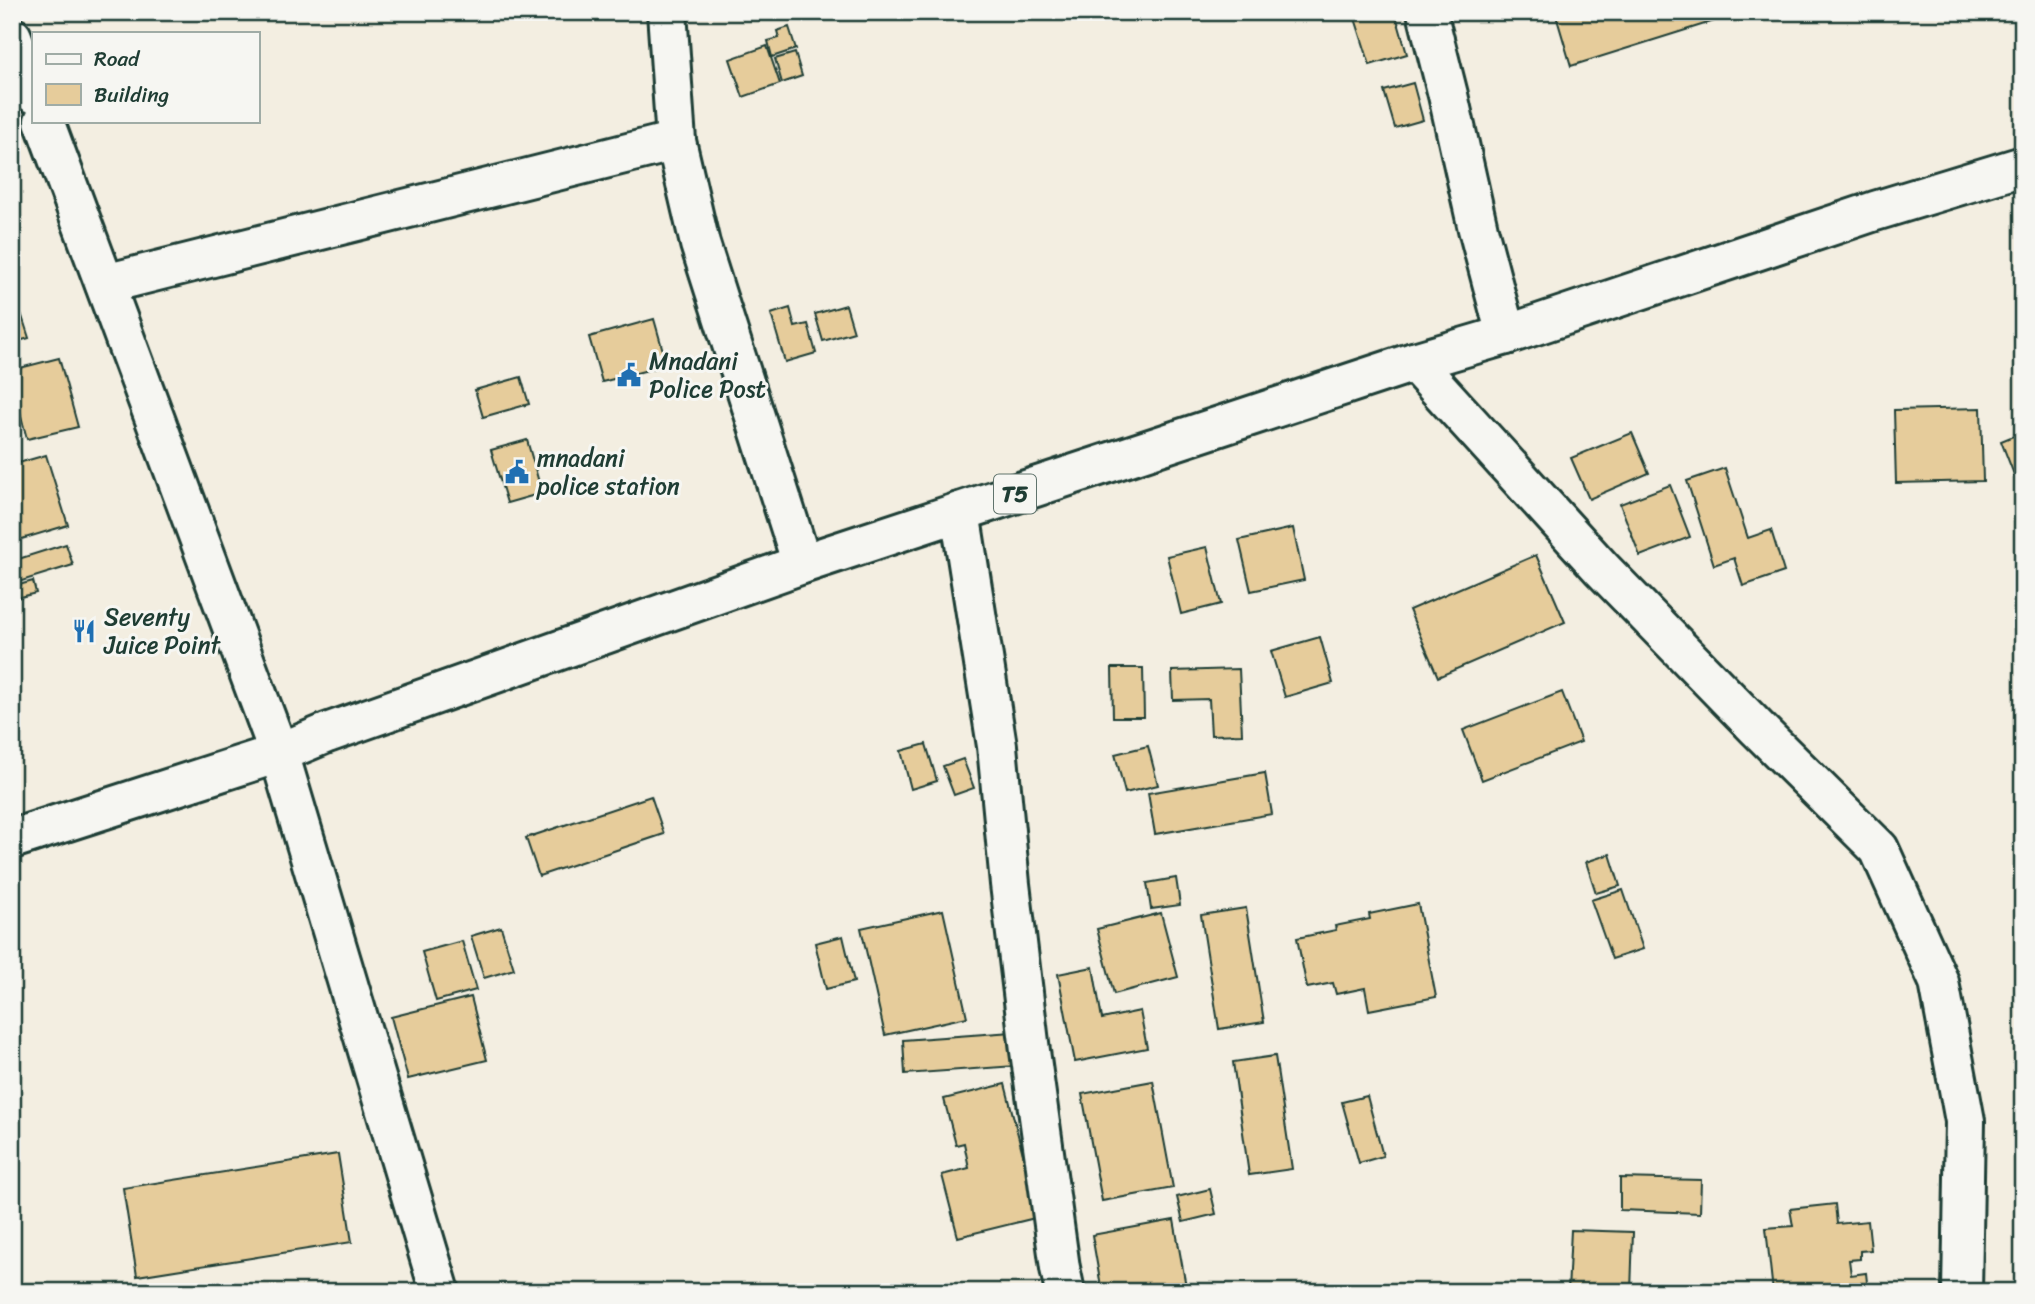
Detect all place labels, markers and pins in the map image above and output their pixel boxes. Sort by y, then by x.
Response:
place label: Mnadani Police Post [649,340,766,410]
public building icon: Mnadani Police Post [615,361,643,389]
place label: mnadani police station [536,437,680,507]
public building icon: mnadani police station [503,458,531,486]
place label: Seventy Juice Point [103,596,221,666]
restaurant icon: Seventy Juice Point [70,617,98,645]

